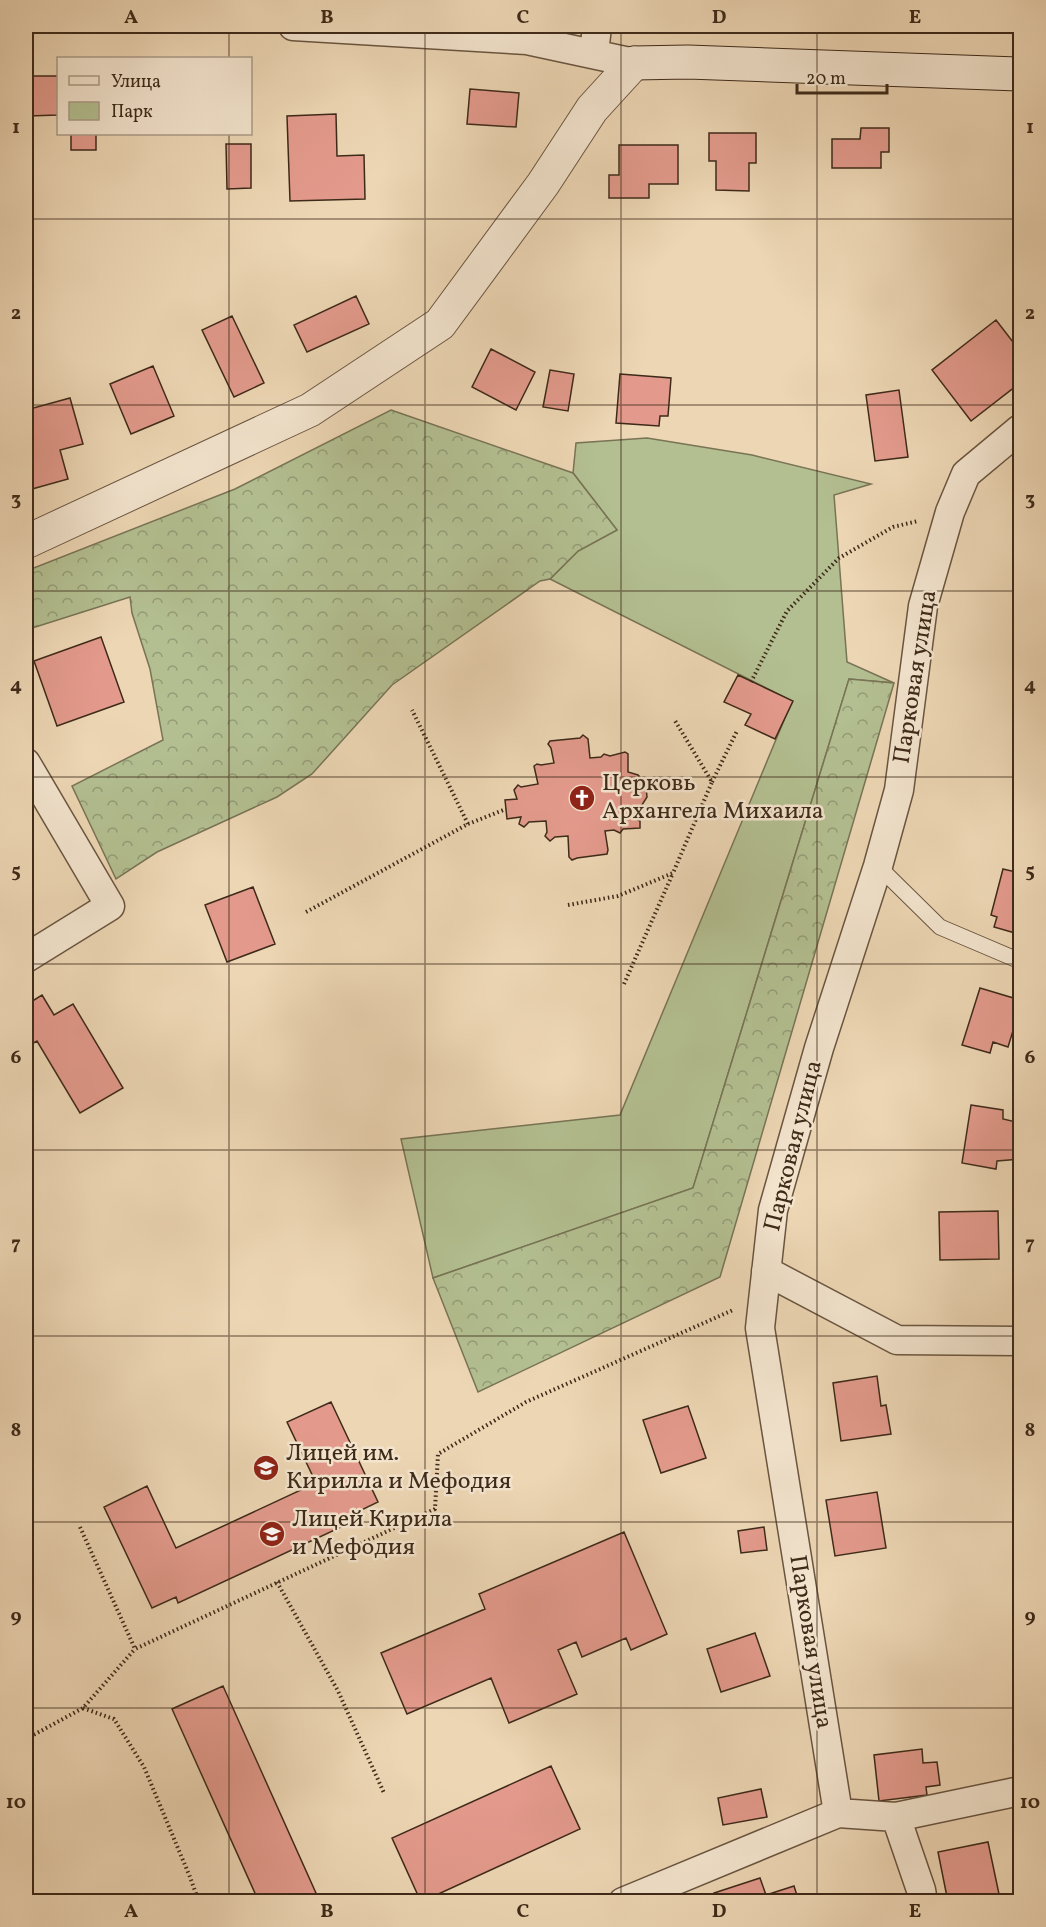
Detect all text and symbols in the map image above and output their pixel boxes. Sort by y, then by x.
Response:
text: A [124,4,138,32]
text: B [320,4,334,32]
text: C [517,4,530,32]
text: D [712,4,726,32]
text: E [909,4,921,32]
legend [57,57,252,135]
scale bar [797,57,887,95]
text: 20 m [806,67,846,92]
text: Улица [111,70,161,95]
text: Парк [111,100,153,125]
text: 1 [12,114,20,142]
text: 1 [1026,114,1034,142]
text: 2 [11,300,21,328]
text: 2 [1025,300,1035,328]
text: 3 [11,486,21,514]
text: 3 [1025,486,1035,514]
street label: Парковая улица [885,588,947,766]
text: 4 [10,672,22,700]
text: 4 [1024,672,1036,700]
place label: Церковь Архангела Михаила [602,767,824,829]
church icon: Церковь Архангела Михаила [567,783,597,813]
text: 5 [11,858,21,886]
text: 5 [1025,858,1035,886]
text: 6 [11,1044,22,1072]
text: 6 [1025,1044,1036,1072]
street label: Парковая улица [756,1057,832,1235]
text: 7 [11,1230,21,1258]
text: 7 [1025,1230,1035,1258]
text: 8 [11,1417,21,1445]
text: 8 [1025,1417,1035,1445]
place label: Лицей им. Кирилла и Мефодия [286,1437,511,1499]
school or university icon: Лицей им. Кирилла и Мефодия [251,1453,281,1483]
place label: Лицей Кирила и Мефодия [292,1503,453,1565]
school or university icon: Лицей Кирила и Мефодия [257,1519,287,1549]
street label: Парковая улица [779,1553,841,1731]
text: 9 [10,1603,22,1631]
text: 9 [1024,1603,1036,1631]
text: 10 [6,1789,26,1817]
text: 10 [1020,1789,1040,1817]
text: A [124,1898,138,1926]
text: B [320,1898,334,1926]
text: C [517,1898,530,1926]
text: D [712,1898,726,1926]
text: E [909,1898,921,1926]

